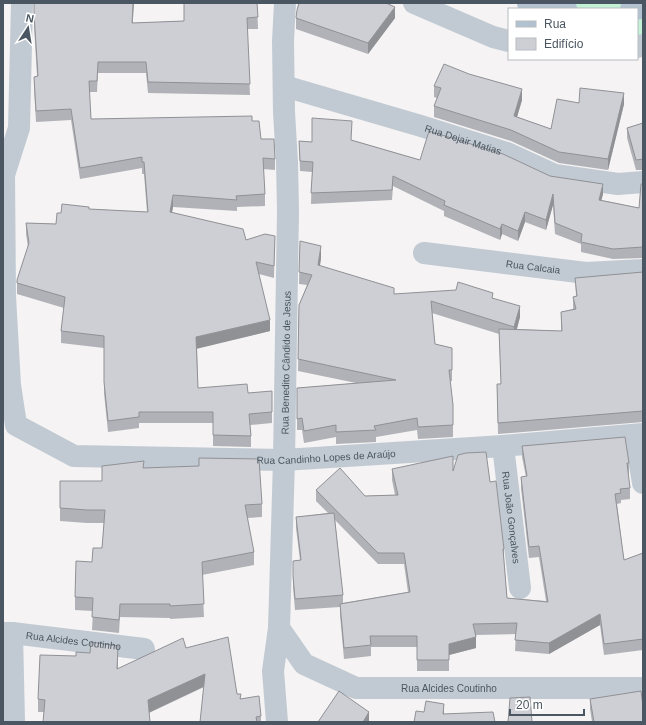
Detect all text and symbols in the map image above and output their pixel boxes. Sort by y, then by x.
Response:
north arrow [8,8,48,48]
legend [508,8,638,60]
text: N [25,12,35,25]
text: Rua [544,17,566,31]
text: Edifício [544,37,584,51]
street label: Rua Dejair Matias [423,123,503,157]
street label: Rua Calcaia [505,258,561,276]
street label: Rua Benedito Cândido de Jesus [279,291,293,435]
street label: Rua Candinho Lopes de Araújo [257,448,396,466]
street label: Rua João Gonçalves [500,471,522,564]
street label: Rua Alcides Coutinho [25,630,122,652]
street label: Rua Alcides Coutinho [401,683,497,694]
scale bar [510,691,584,717]
text: 20 m [516,698,543,712]

